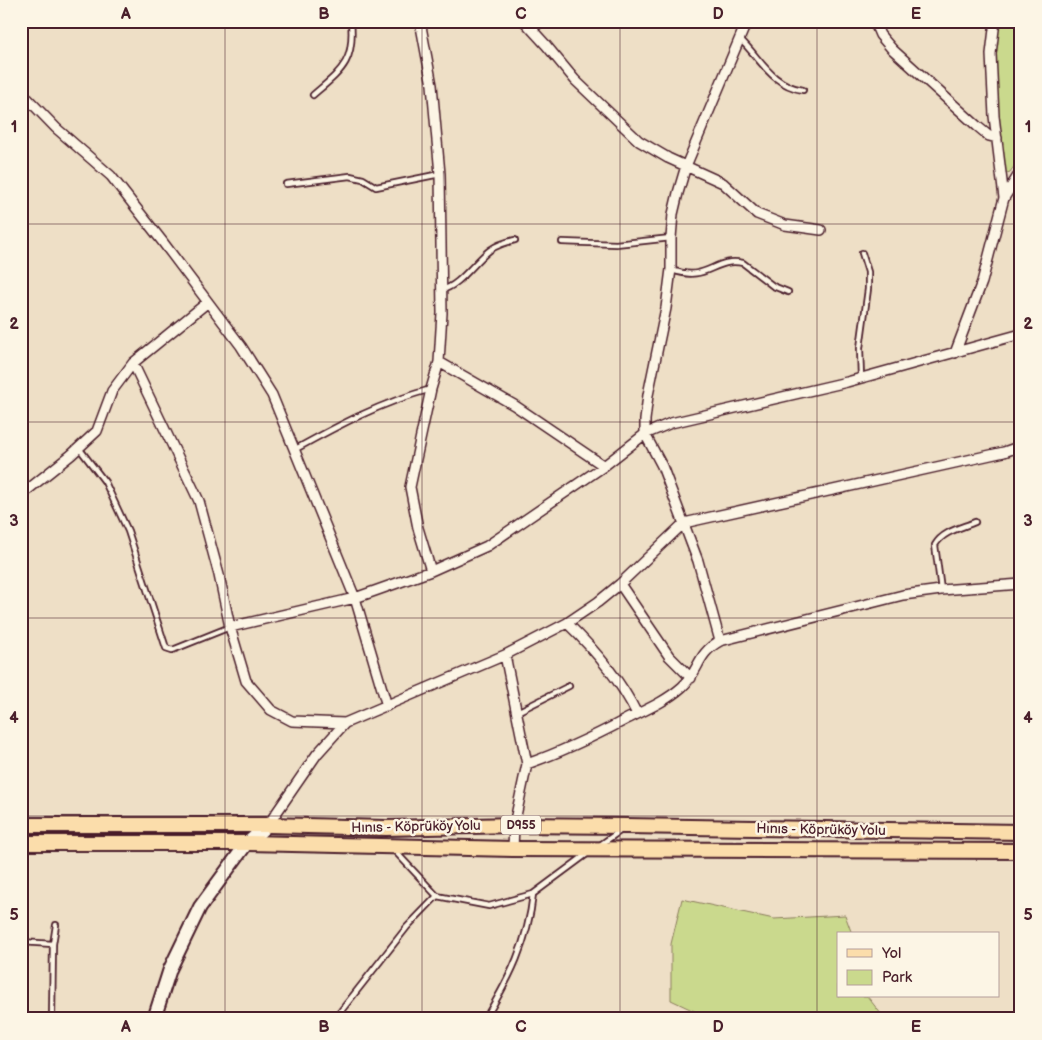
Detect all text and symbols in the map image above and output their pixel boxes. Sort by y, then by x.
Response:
text: A [120,5,131,24]
text: B [318,5,330,24]
text: C [515,5,527,24]
text: D [712,5,724,24]
text: E [911,5,921,24]
text: 1 [11,118,17,137]
text: 1 [1025,118,1031,137]
text: 2 [9,315,19,334]
text: 2 [1023,315,1033,334]
text: 3 [9,512,19,531]
text: 3 [1023,512,1033,531]
text: 4 [9,709,19,728]
text: 4 [1023,709,1033,728]
road number: D955 [501,816,541,834]
street label: Hınıs - Köprüköy Yolu [351,817,481,836]
street label: Hınıs - Köprüköy Yolu [756,820,886,839]
text: 5 [9,906,19,925]
text: 5 [1023,906,1033,925]
legend [837,932,1000,998]
text: Yol [881,944,901,963]
text: Park [882,968,913,987]
text: A [120,1018,131,1037]
text: B [318,1018,330,1037]
text: C [515,1018,527,1037]
text: D [712,1018,724,1037]
text: E [911,1018,921,1037]

